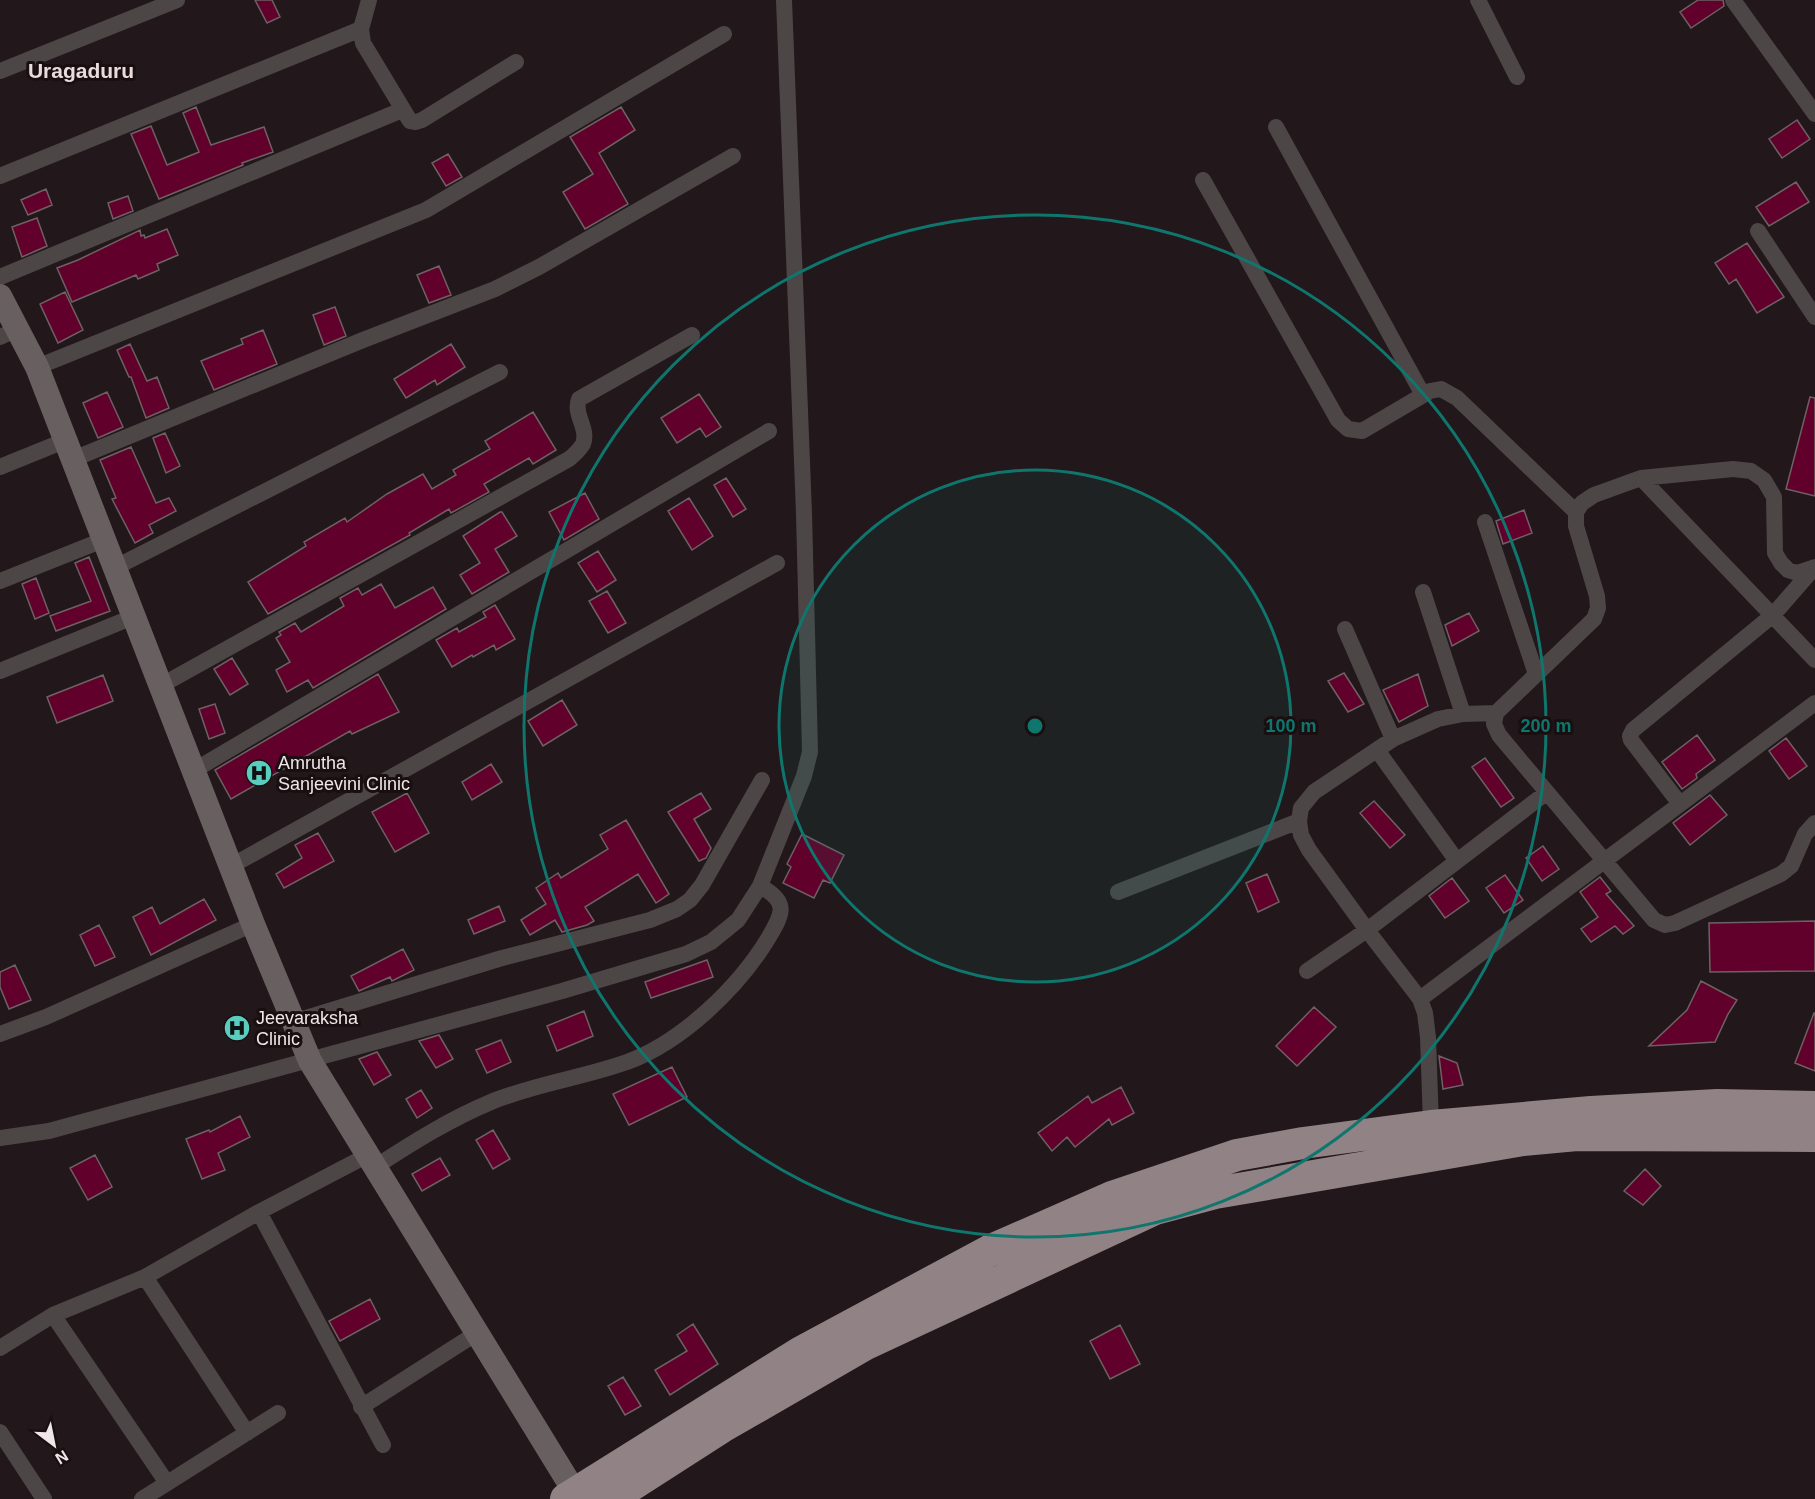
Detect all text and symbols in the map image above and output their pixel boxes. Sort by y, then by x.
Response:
district label: Uragaduru [28,59,134,82]
centre of rings [1025,716,1045,736]
text: 100 m [1265,716,1317,736]
text: 200 m [1520,716,1572,736]
place label: Amrutha Sanjeevini Clinic [278,753,410,794]
hospital icon: Amrutha Sanjeevini Clinic [244,758,274,788]
place label: Jeevaraksha Clinic [256,1008,359,1049]
hospital icon: Jeevaraksha Clinic [222,1013,252,1043]
north arrow [24,1415,84,1475]
text: N [52,1447,71,1468]

